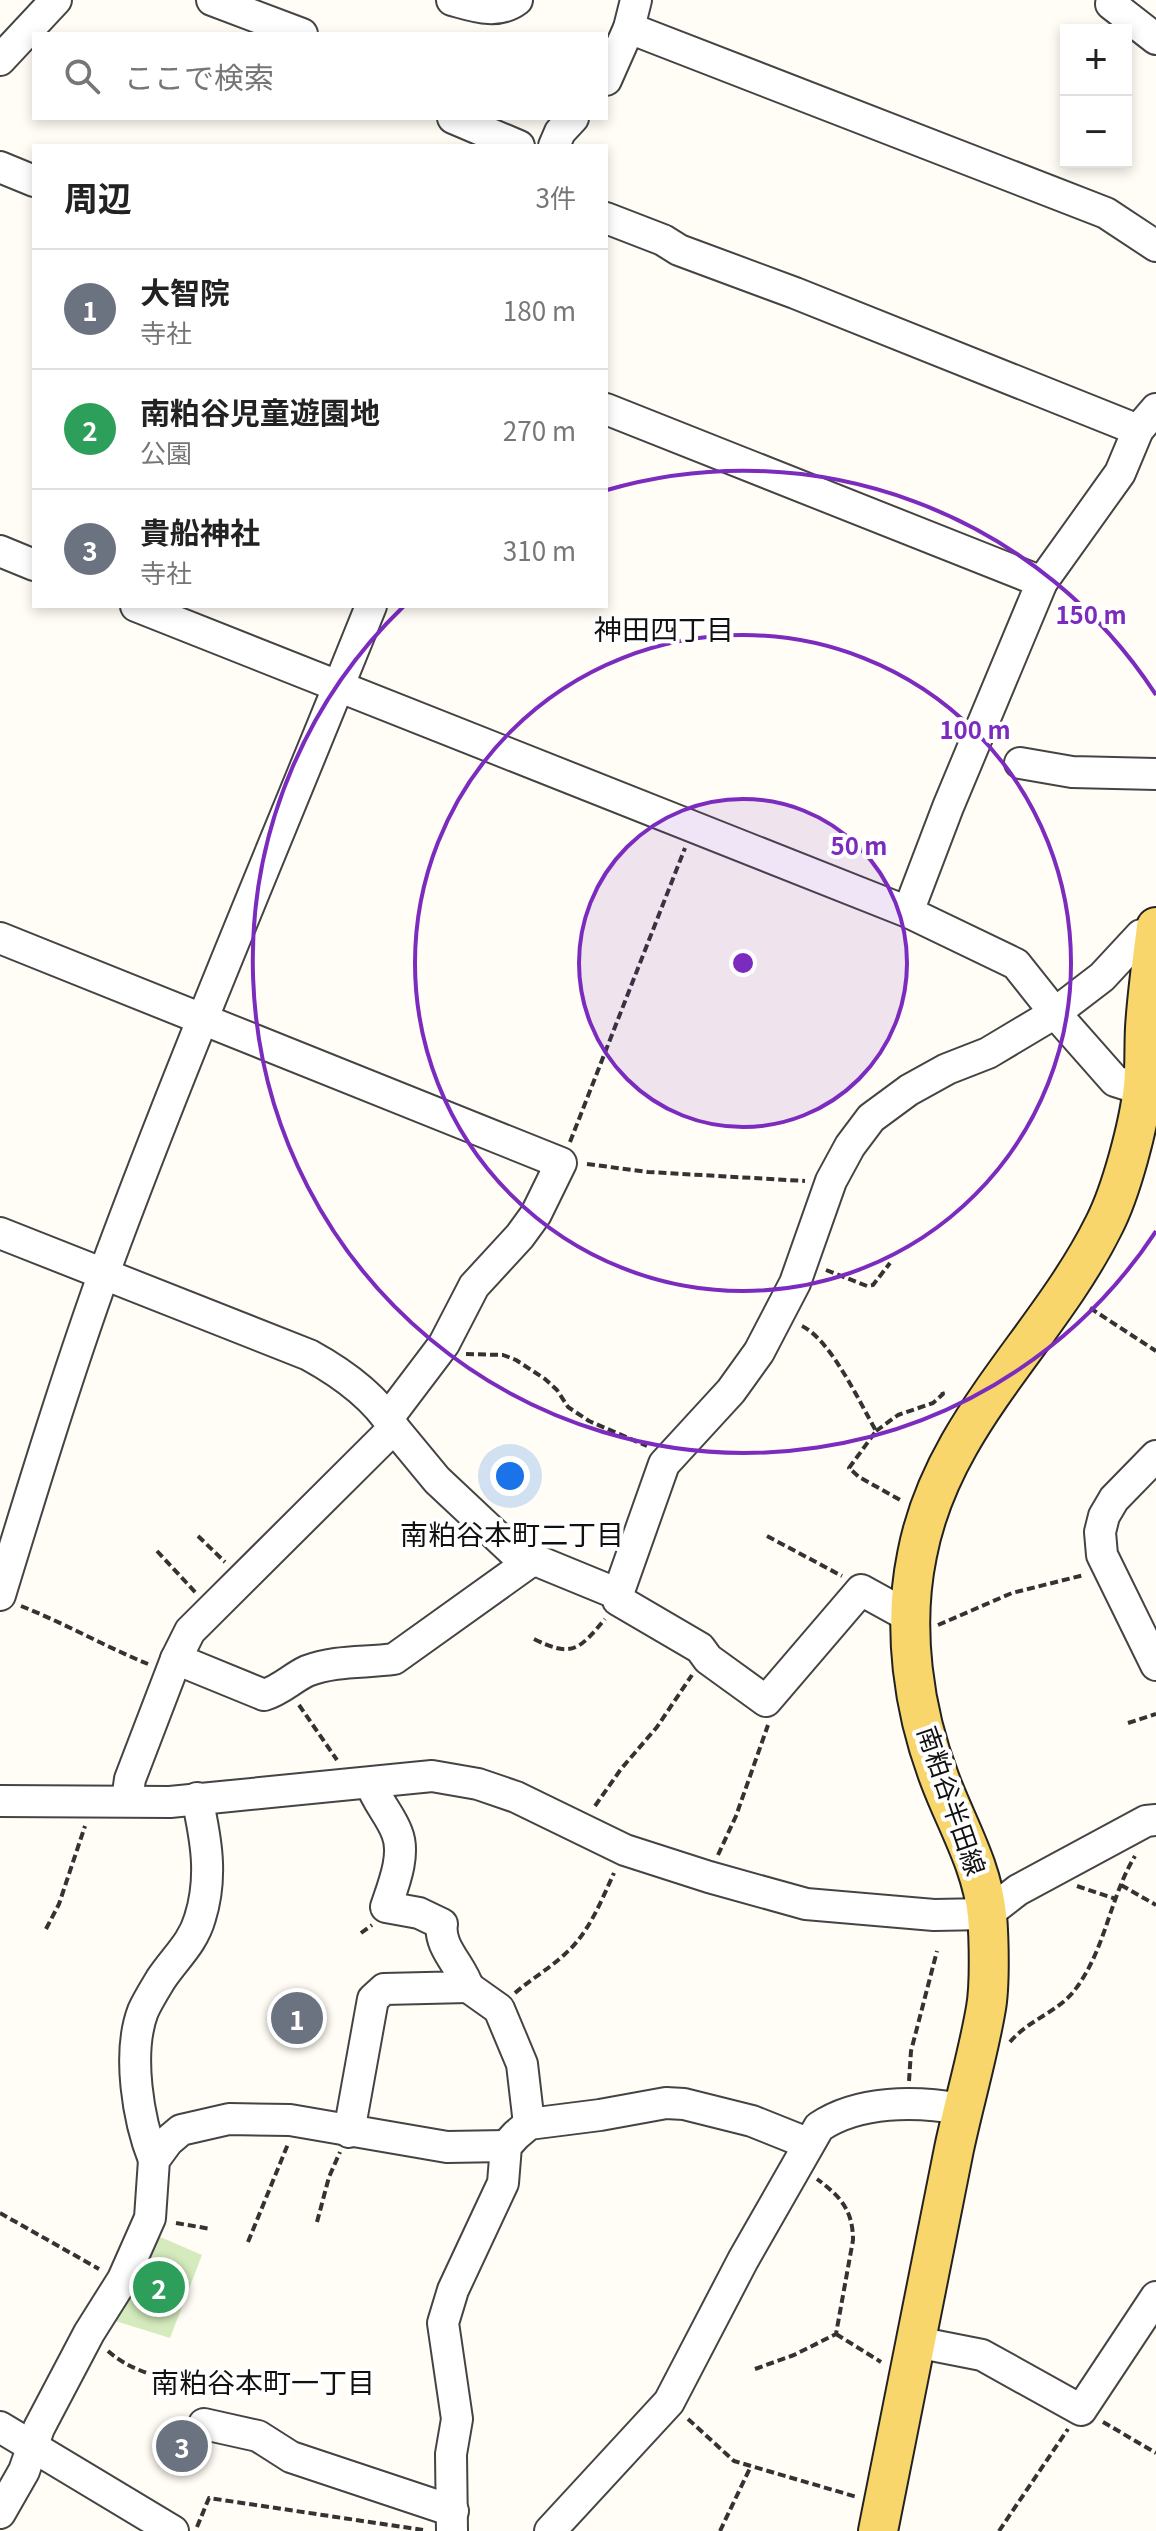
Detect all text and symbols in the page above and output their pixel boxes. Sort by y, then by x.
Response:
map controls [1060,24,1132,168]
button: + [1060,24,1132,96]
search box [32,32,608,120]
icon: search [60,54,104,98]
text: ここで検索 [124,54,274,98]
button: − [1060,96,1132,168]
text: 周辺 [64,172,132,221]
text: 3件 [536,178,576,215]
text: 大智院 [140,269,230,313]
text: 1 [82,291,98,328]
text: 180 m [503,291,576,328]
text: 寺社 [140,313,192,350]
text: 南粕谷児童遊園地 [140,389,380,433]
text: 2 [82,411,98,448]
text: 270 m [503,411,576,448]
text: 公園 [140,433,192,470]
text: 貴船神社 [140,509,260,553]
text: 3 [82,531,98,568]
text: 310 m [503,531,576,568]
text: 寺社 [140,553,192,590]
text: 150 m [1055,596,1127,631]
district label: 神田四丁目 [594,608,734,648]
text: 100 m [939,711,1011,746]
text: 50 m [831,827,887,862]
centre of rings [729,949,757,977]
your location [490,1456,530,1496]
district label: 南粕谷本町二丁目 [400,1513,624,1553]
street label: 南粕谷半田線 [910,1720,996,1880]
pin: 1 [271,1988,323,2048]
pin: 2 [133,2257,185,2317]
district label: 南粕谷本町一丁目 [151,2361,375,2401]
pin: 3 [156,2416,208,2476]

